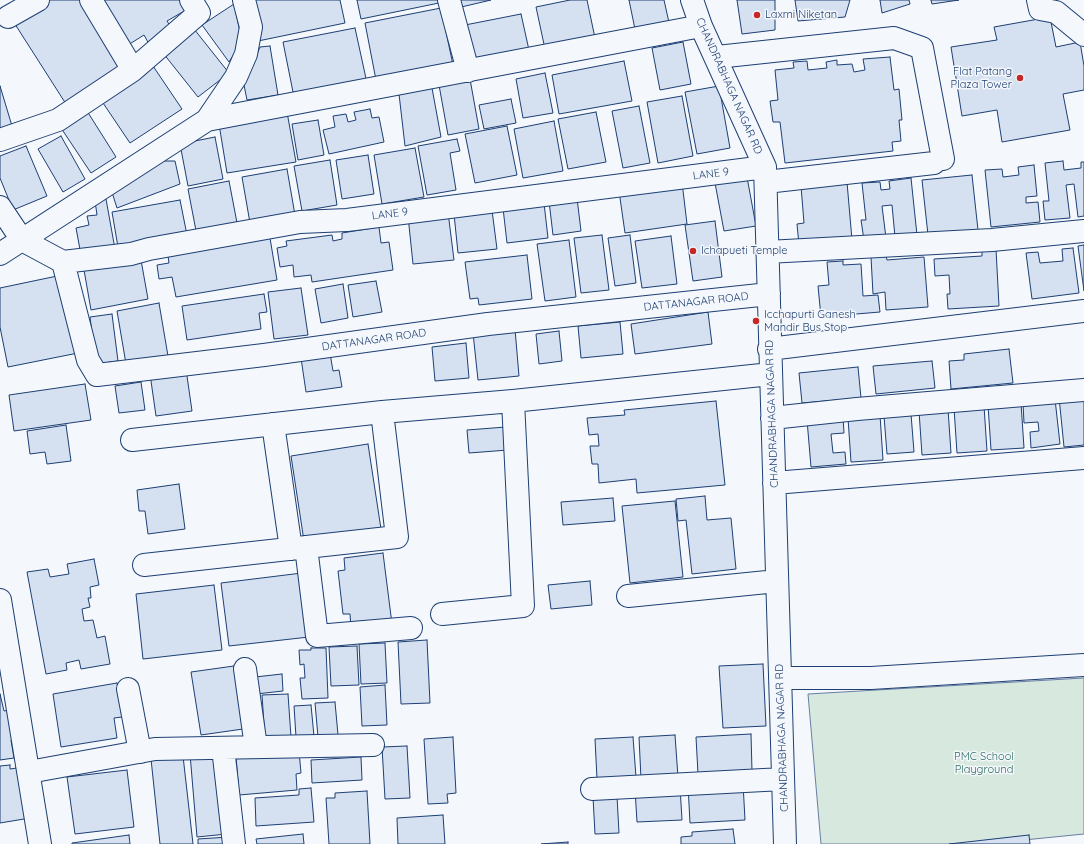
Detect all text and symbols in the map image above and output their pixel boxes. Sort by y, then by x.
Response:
place label: Laxmi Niketan [765,8,837,22]
marker: Laxmi Niketan [752,10,762,20]
street label: CHANDRABHAGA NAGAR RD [693,16,765,156]
place label: Flat Patang Plaza Tower [951,65,1012,91]
marker: Flat Patang Plaza Tower [1015,73,1025,83]
street label: LANE 9 [692,165,730,183]
street label: LANE 9 [371,205,409,223]
place label: Ichapueti Temple [701,244,787,258]
marker: Ichapueti Temple [688,246,698,256]
street label: DATTANAGAR ROAD [643,290,749,314]
place label: Icchapurti Ganesh Mandir Bus Stop [764,308,856,334]
marker: Icchapurti Ganesh Mandir Bus Stop [751,316,761,326]
street label: DATTANAGAR ROAD [321,326,427,354]
street label: CHANDRABHAGA NAGAR RD [763,340,781,488]
street label: CHANDRABHAGA NAGAR RD [773,664,791,812]
park label: PMC School Playground [954,750,1014,776]

